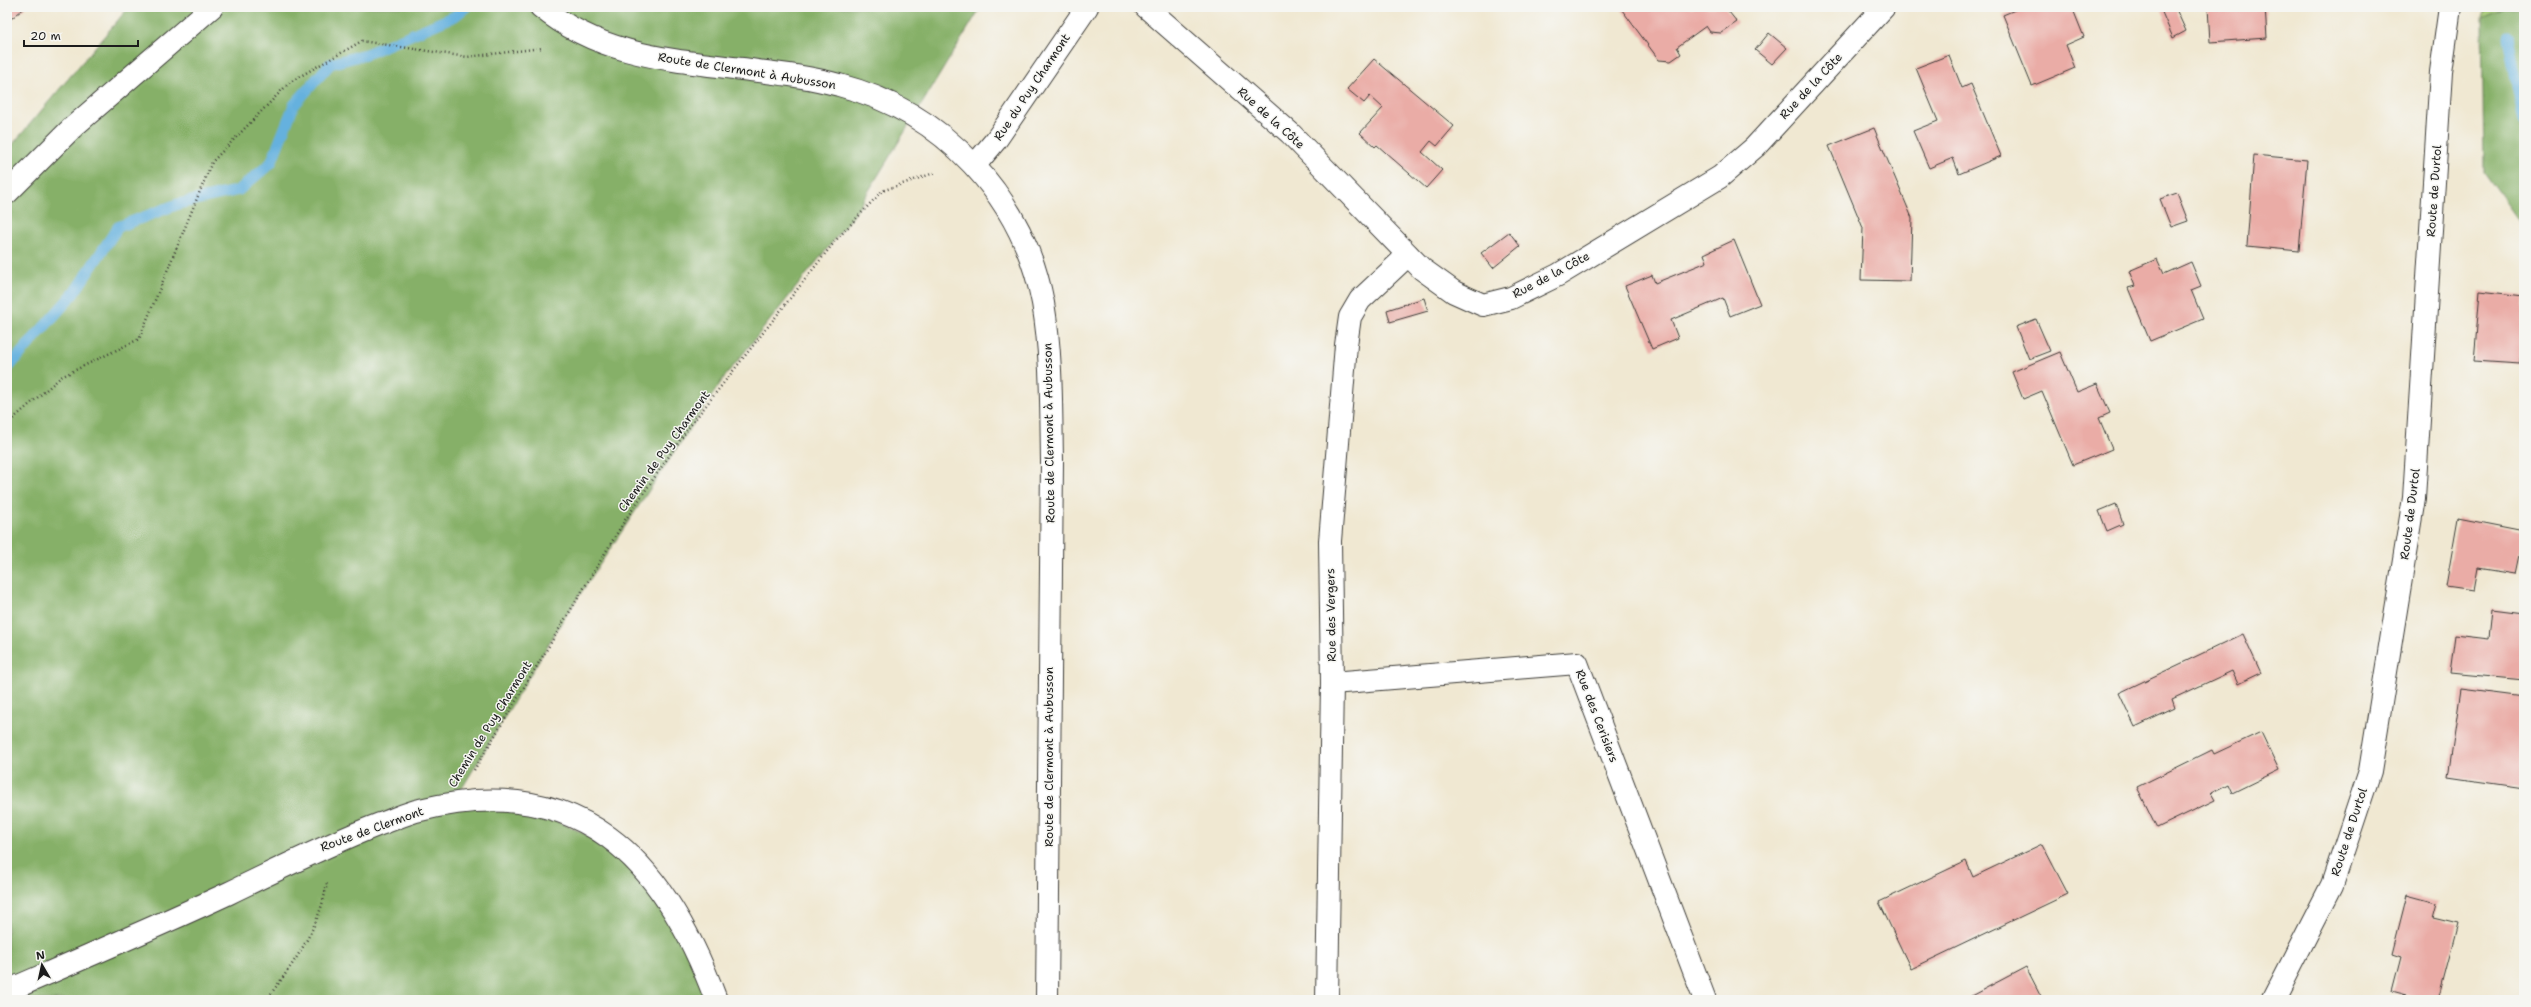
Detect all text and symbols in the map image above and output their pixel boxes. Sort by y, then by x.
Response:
scale bar [24,22,138,48]
text: 20 m [30,28,61,44]
street label: Rue du Puy Charmont [990,30,1074,144]
street label: Route de Clermont à Aubusson [657,49,837,93]
street label: Rue de la Côte [1776,49,1846,123]
street label: Rue de la Côte [1234,84,1308,153]
street label: Route de Durtol [2423,144,2445,237]
street label: Rue de la Côte [1510,248,1593,302]
street label: Route de Clermont à Aubusson [1039,343,1059,523]
street label: Chemin de Puy Charmont [615,387,713,515]
street label: Route de Durtol [2396,467,2424,561]
street label: Rue des Vergers [1322,568,1340,662]
street label: Chemin de Puy Charmont [444,658,536,790]
street label: Route de Clermont à Aubusson [1041,667,1057,847]
street label: Rue des Cerisiers [1572,667,1622,765]
street label: Route de Durtol [2327,785,2371,878]
street label: Route de Clermont [318,803,426,855]
north arrow [22,945,62,985]
text: N [35,947,46,964]

